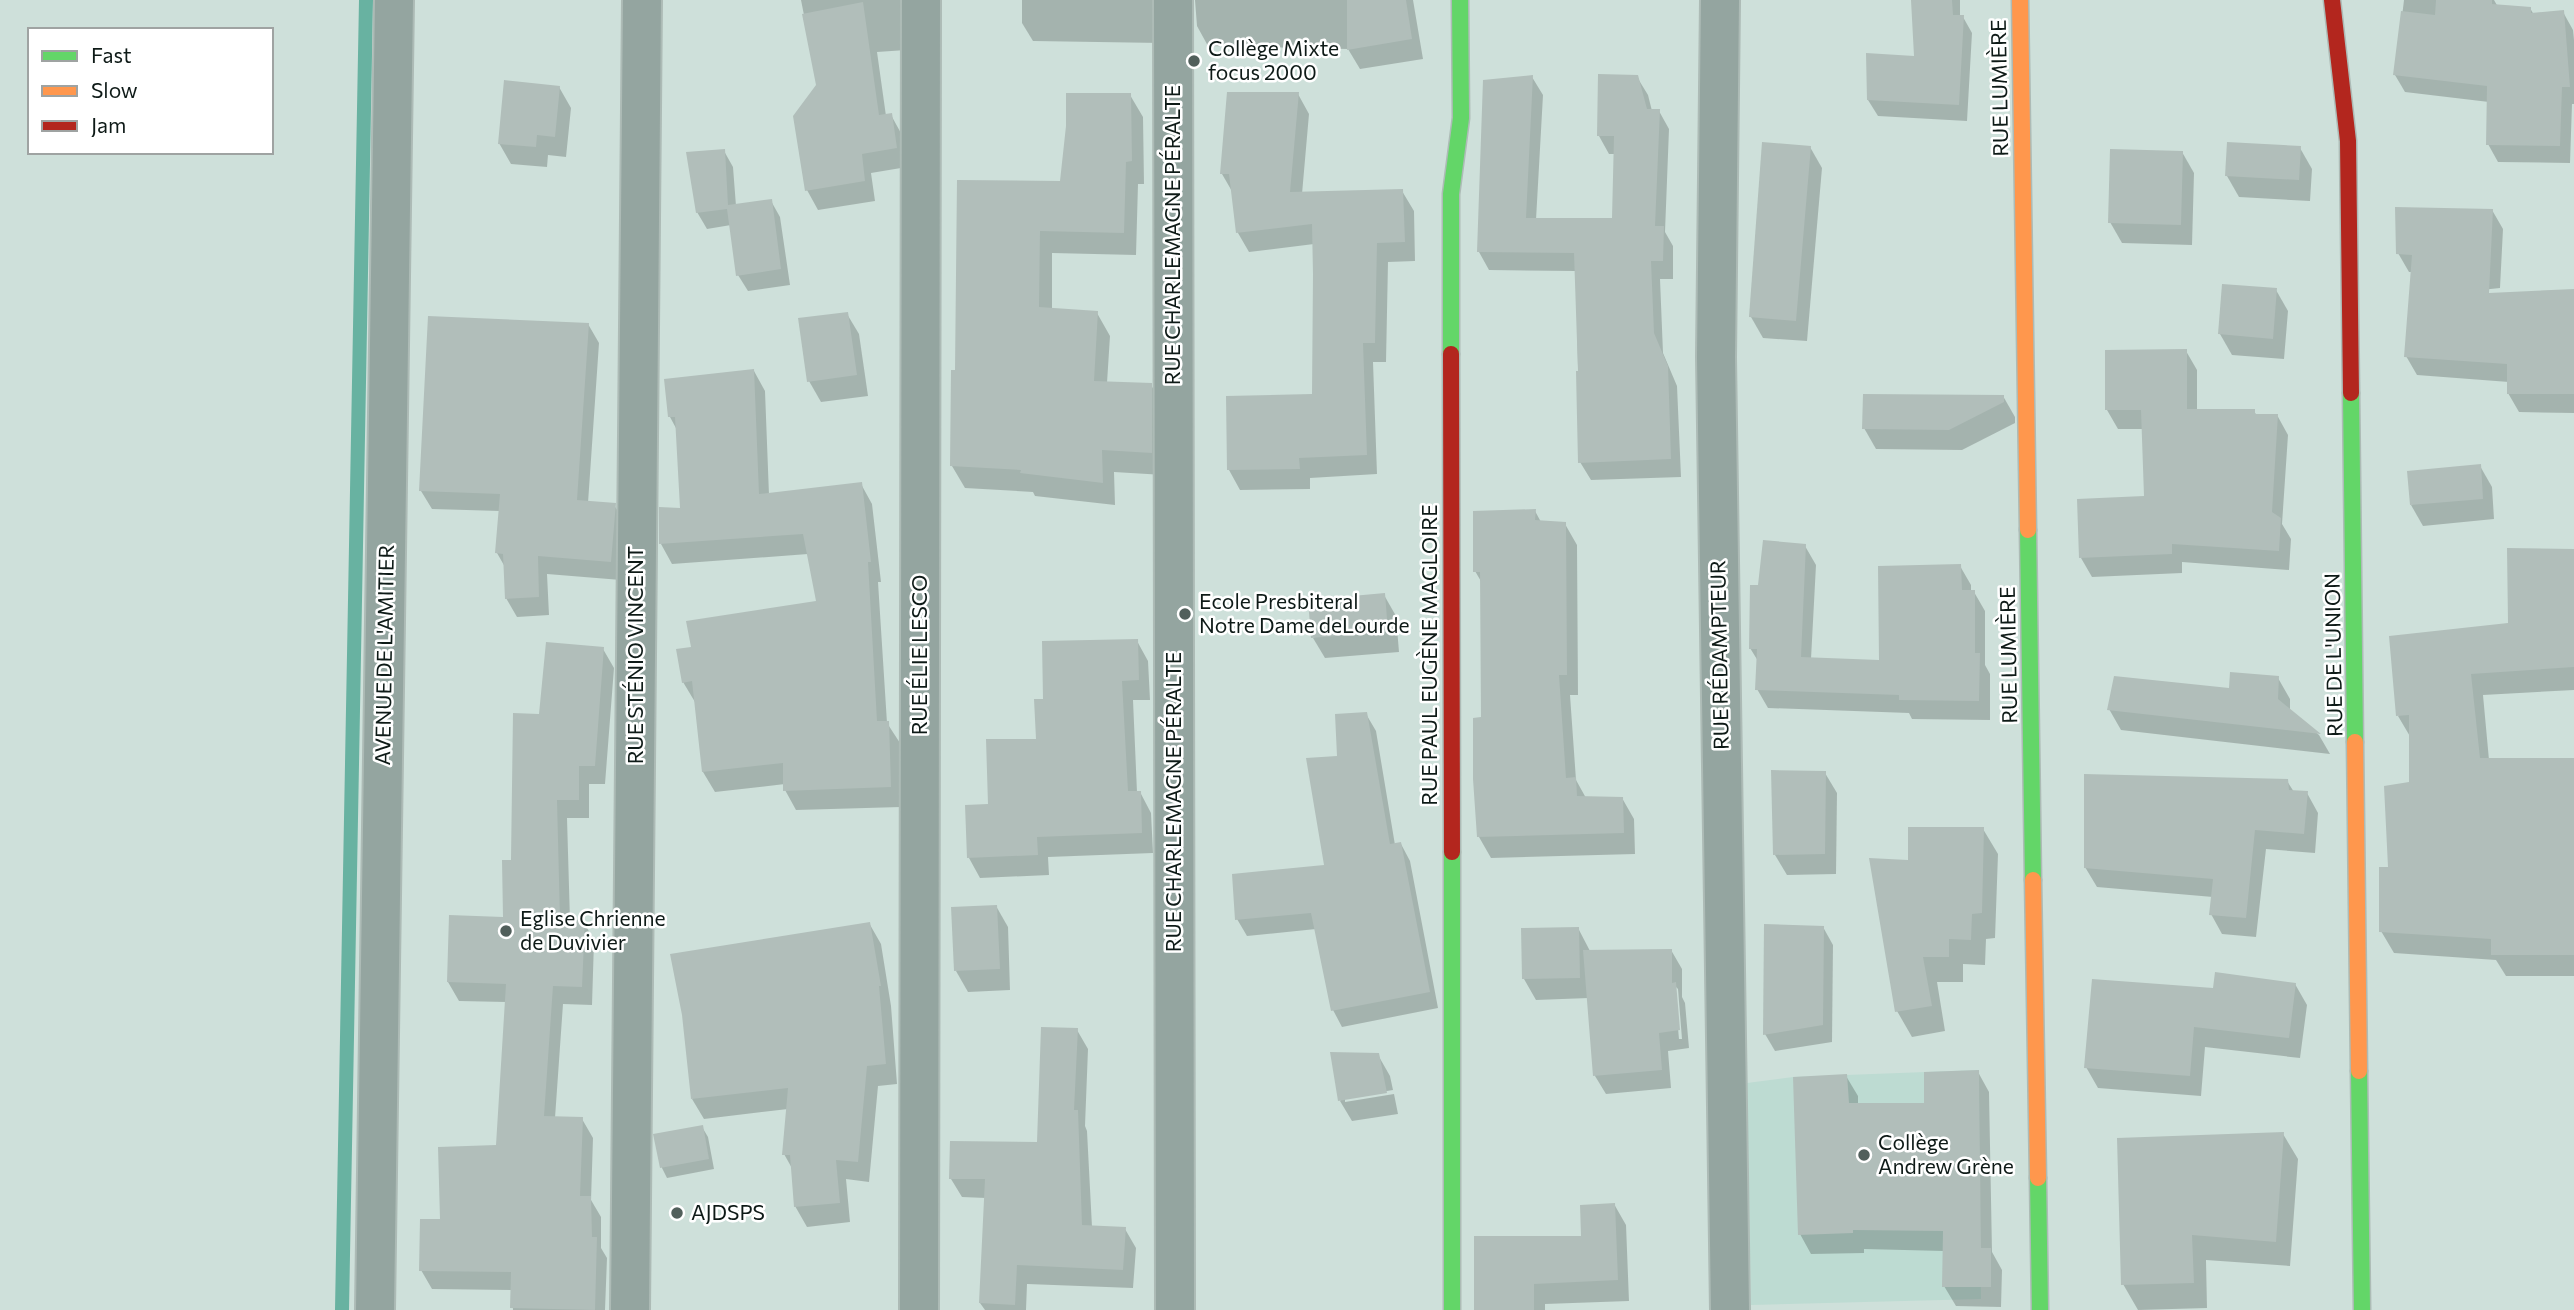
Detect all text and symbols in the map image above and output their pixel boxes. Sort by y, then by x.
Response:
street label: RUE LUMIÈRE [1985,19,2012,157]
legend [28,28,273,154]
place label: Collège Mixte focus 2000 [1208,35,1339,84]
text: Fast [91,42,132,67]
marker: Collège Mixte focus 2000 [1186,53,1202,69]
text: Slow [91,77,138,102]
street label: RUE CHARLEMAGNE PÉRALTE [1159,85,1184,385]
text: Jam [91,112,126,137]
street label: RUE PAUL EUGÈNE MAGLOIRE [1416,504,1441,806]
street label: AVENUE DE L'AMITIER [369,544,398,766]
street label: RUE STÉNIO VINCENT [622,546,647,764]
street label: RUE RÉDAMPTEUR [1704,560,1733,750]
street label: RUE DE L'UNION [2319,573,2346,737]
street label: RUE ÉLIE LESCO [906,575,931,735]
street label: RUE LUMIÈRE [1994,586,2021,724]
place label: Ecole Presbiteral Notre Dame deLourde [1199,588,1410,637]
marker: Ecole Presbiteral Notre Dame deLourde [1177,606,1193,622]
street label: RUE CHARLEMAGNE PÉRALTE [1160,652,1185,952]
place label: Eglise Chrienne de Duvivier [520,905,666,954]
marker: Eglise Chrienne de Duvivier [498,923,514,939]
place label: Collège Andrew Grène [1878,1129,2014,1178]
marker: Collège Andrew Grène [1856,1147,1872,1163]
place label: AJDSPS [691,1199,765,1224]
marker: AJDSPS [669,1205,685,1221]

